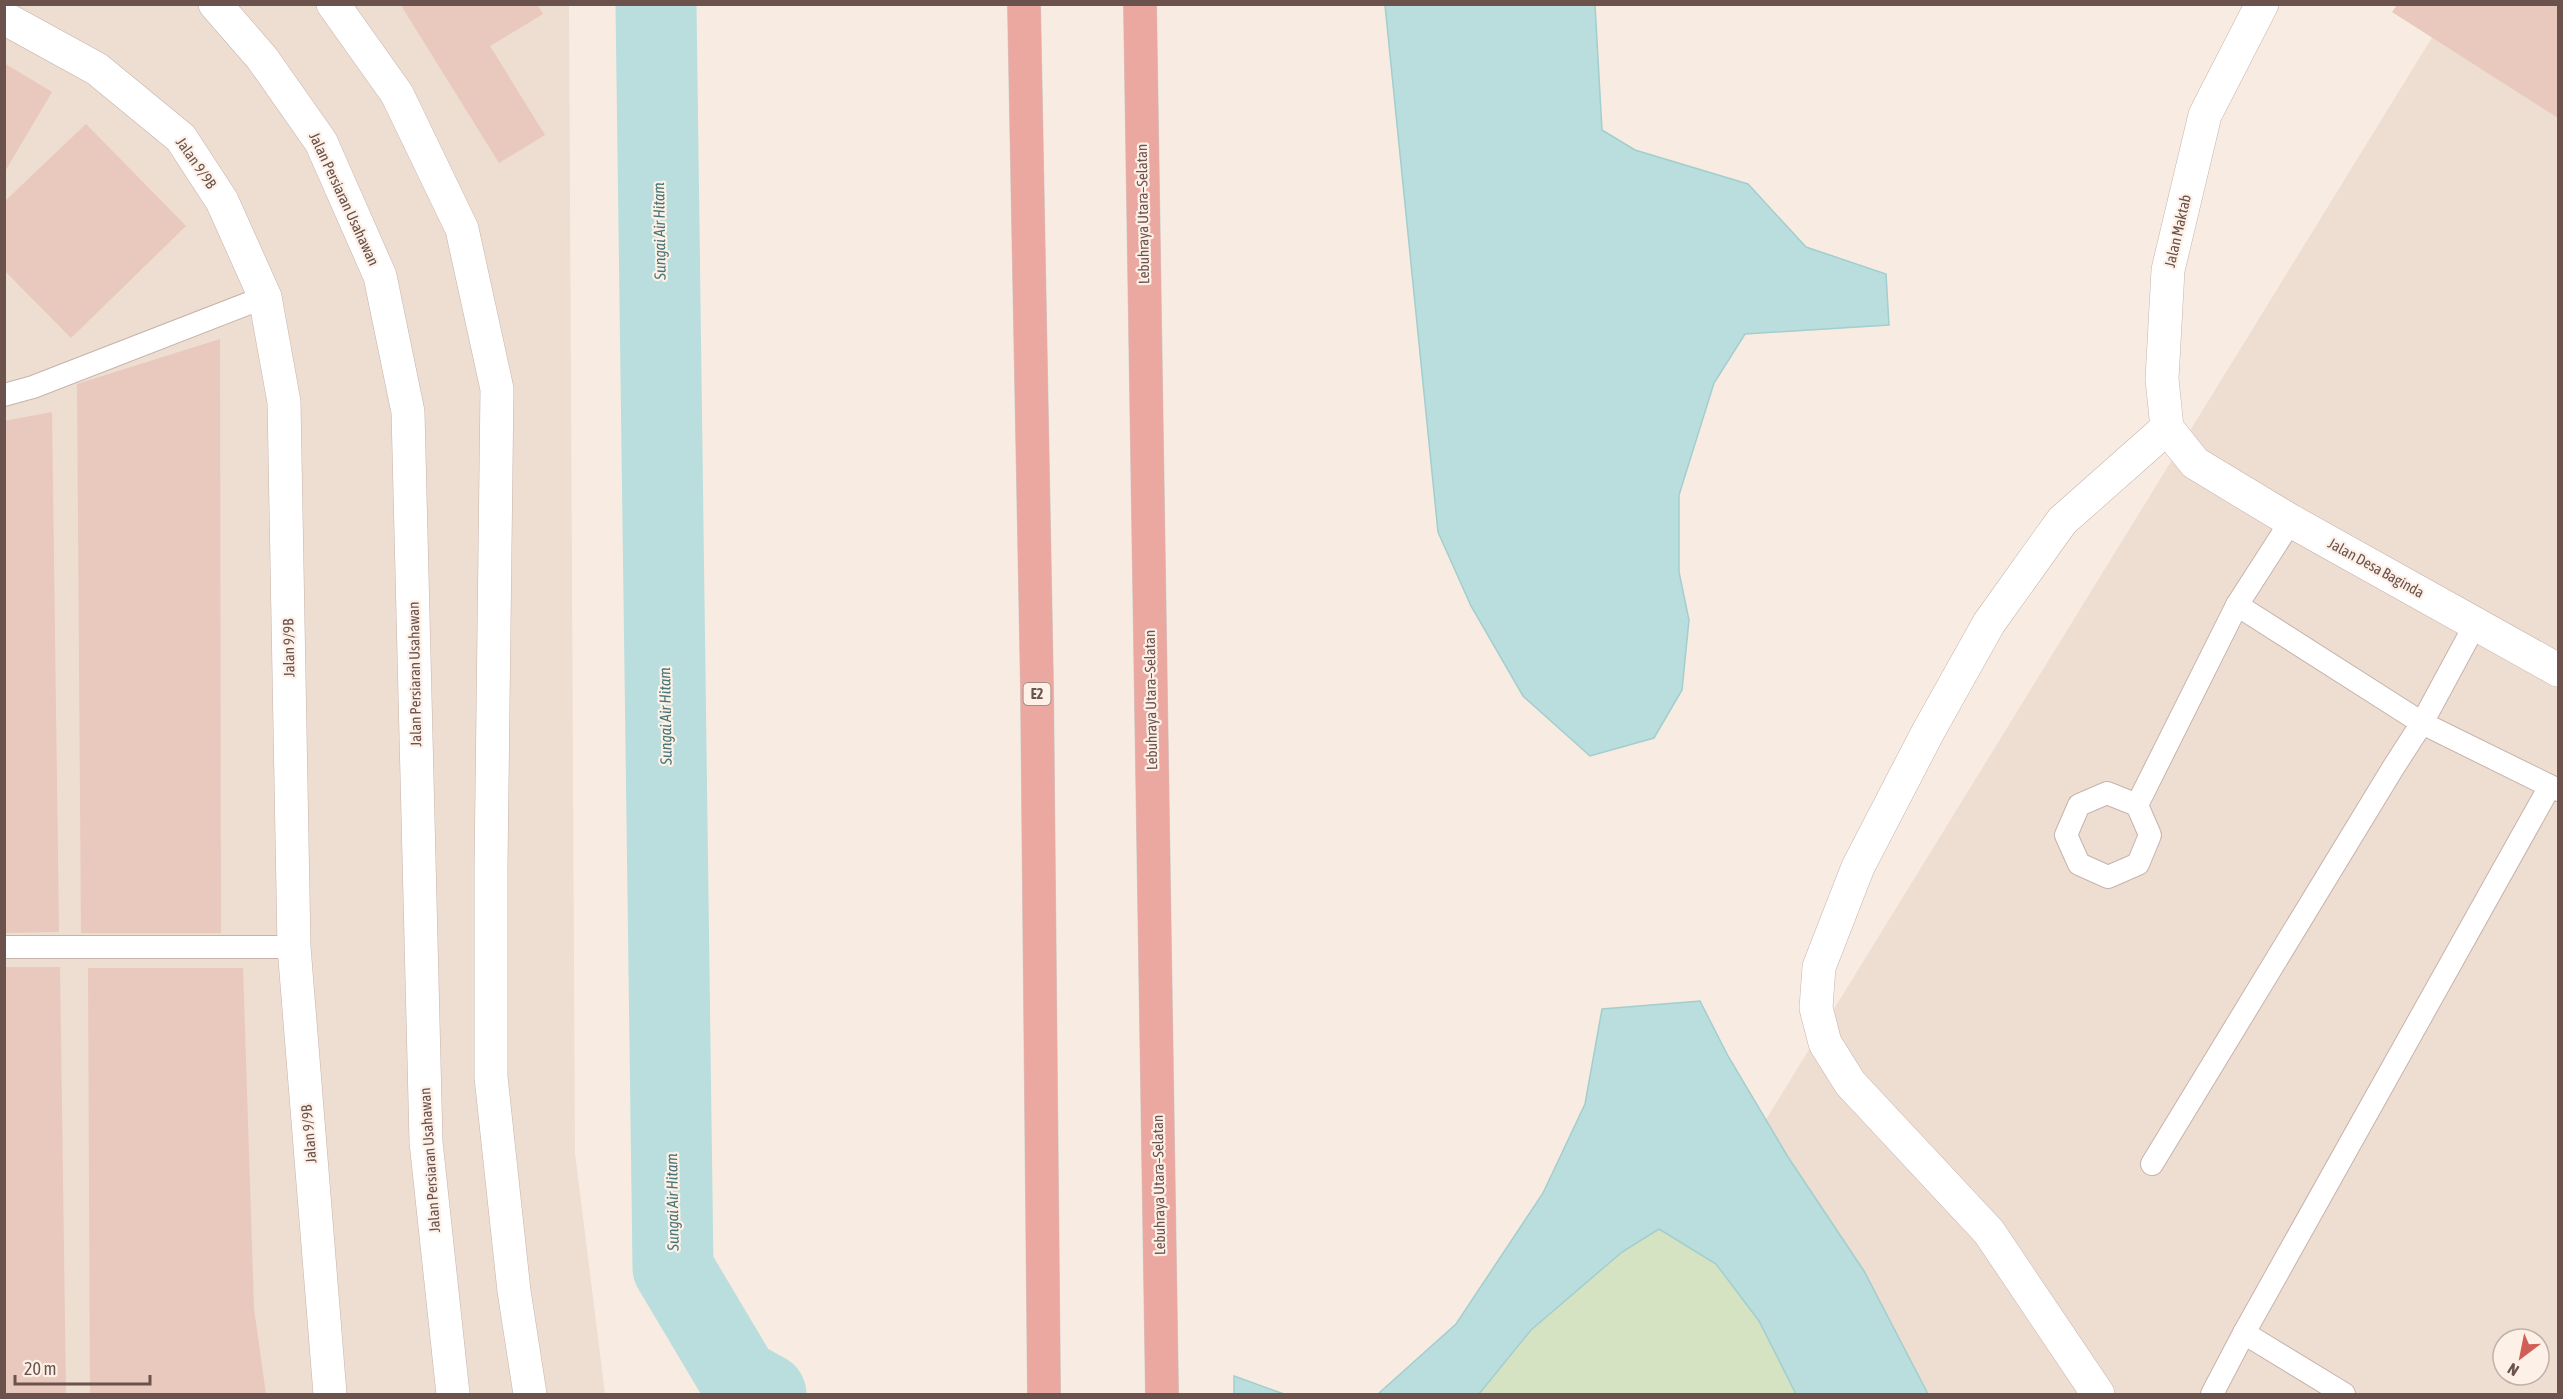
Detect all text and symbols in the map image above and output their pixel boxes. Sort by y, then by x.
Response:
street label: Jalan Persiaran Usahawan [306,129,383,268]
street label: Jalan 9/9B [173,134,220,191]
street label: Lebuhraya Utara–Selatan [1133,144,1152,284]
water label: Sungai Air Hitam [649,182,670,281]
street label: Jalan Maktab [2161,193,2194,269]
street label: Jalan Desa Baginda [2325,534,2427,601]
street label: Jalan Persiaran Usahawan [405,601,424,747]
street label: Jalan 9/9B [279,619,298,677]
street label: Lebuhraya Utara–Selatan [1141,630,1160,770]
water label: Sungai Air Hitam [655,667,676,766]
road number: E2 [1024,683,1050,705]
street label: Jalan Persiaran Usahawan [416,1087,443,1233]
street label: Jalan 9/9B [297,1104,320,1164]
street label: Lebuhraya Utara–Selatan [1149,1115,1168,1255]
water label: Sungai Air Hitam [662,1153,683,1252]
north arrow [2491,1327,2551,1387]
scale bar [15,1348,150,1386]
text: 20 m [24,1358,56,1379]
text: N [2504,1360,2522,1380]

